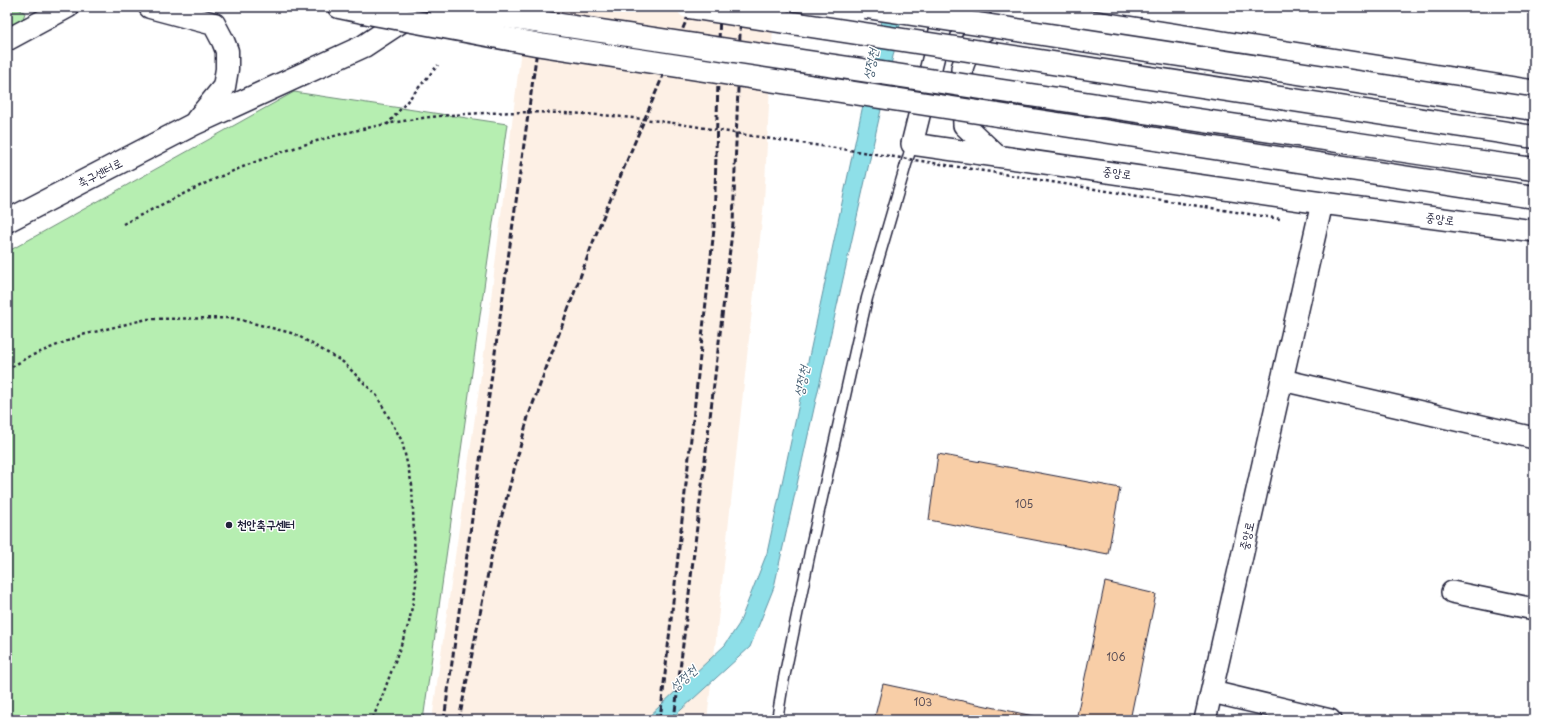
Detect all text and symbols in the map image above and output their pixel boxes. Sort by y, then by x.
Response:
water label: 성정천 [857,45,882,81]
street label: 축구센터로 [74,153,125,191]
street label: 중앙로 [1102,161,1133,183]
street label: 중앙로 [1425,207,1456,229]
water label: 성정천 [788,362,813,398]
house number: 105 [1015,496,1033,511]
place label: 천안축구센터 [237,515,295,533]
marker: 천안축구센터 [224,520,234,530]
street label: 중앙로 [1234,520,1258,552]
house number: 106 [1107,649,1125,664]
water label: 성정천 [665,659,702,695]
house number: 103 [914,694,932,709]

